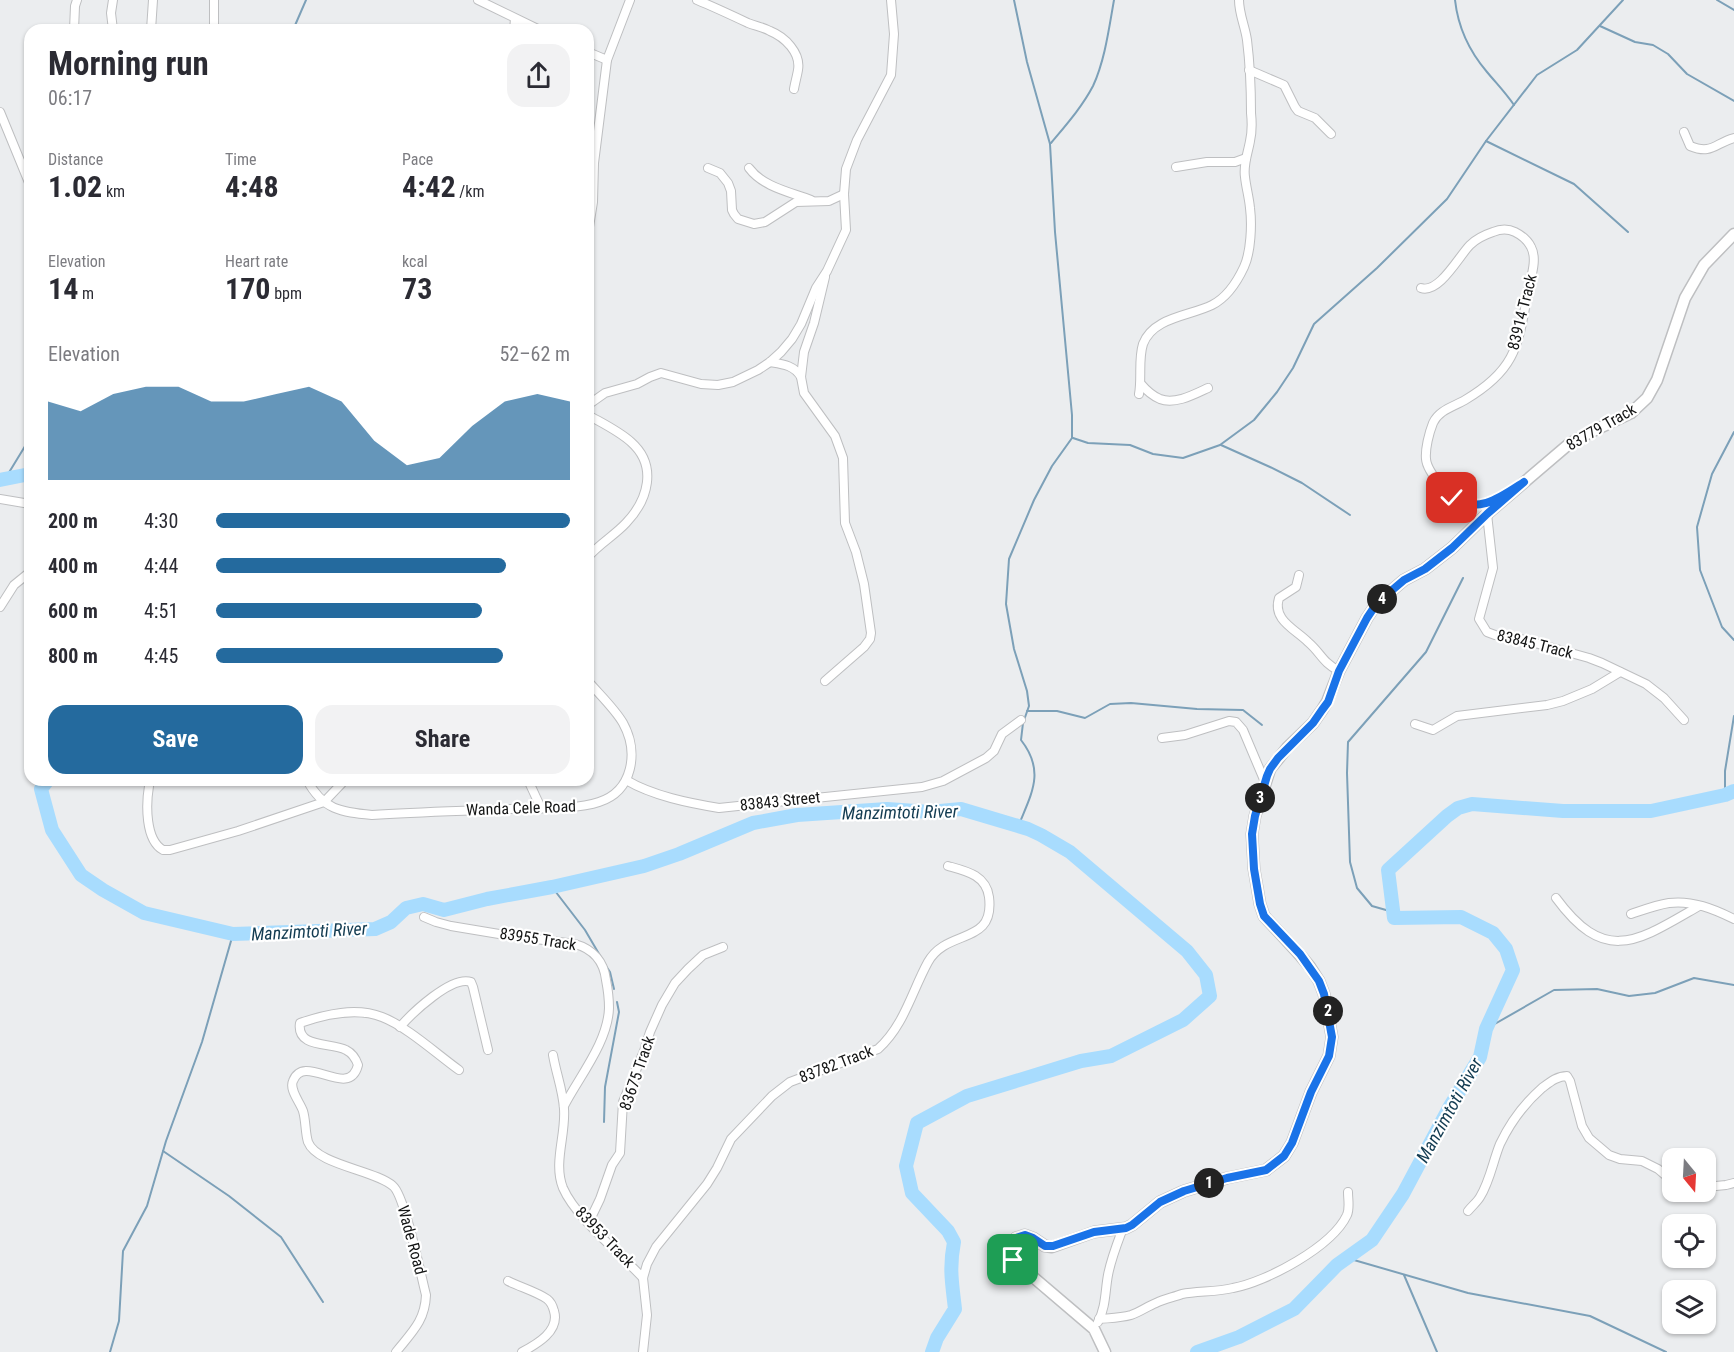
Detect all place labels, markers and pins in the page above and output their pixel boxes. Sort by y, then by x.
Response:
pin [1426,472,1477,523]
pin: 4 [1367,584,1397,614]
pin: 3 [1245,783,1275,813]
pin: 2 [1313,996,1343,1026]
pin: 1 [1194,1168,1224,1198]
pin [987,1234,1038,1285]

